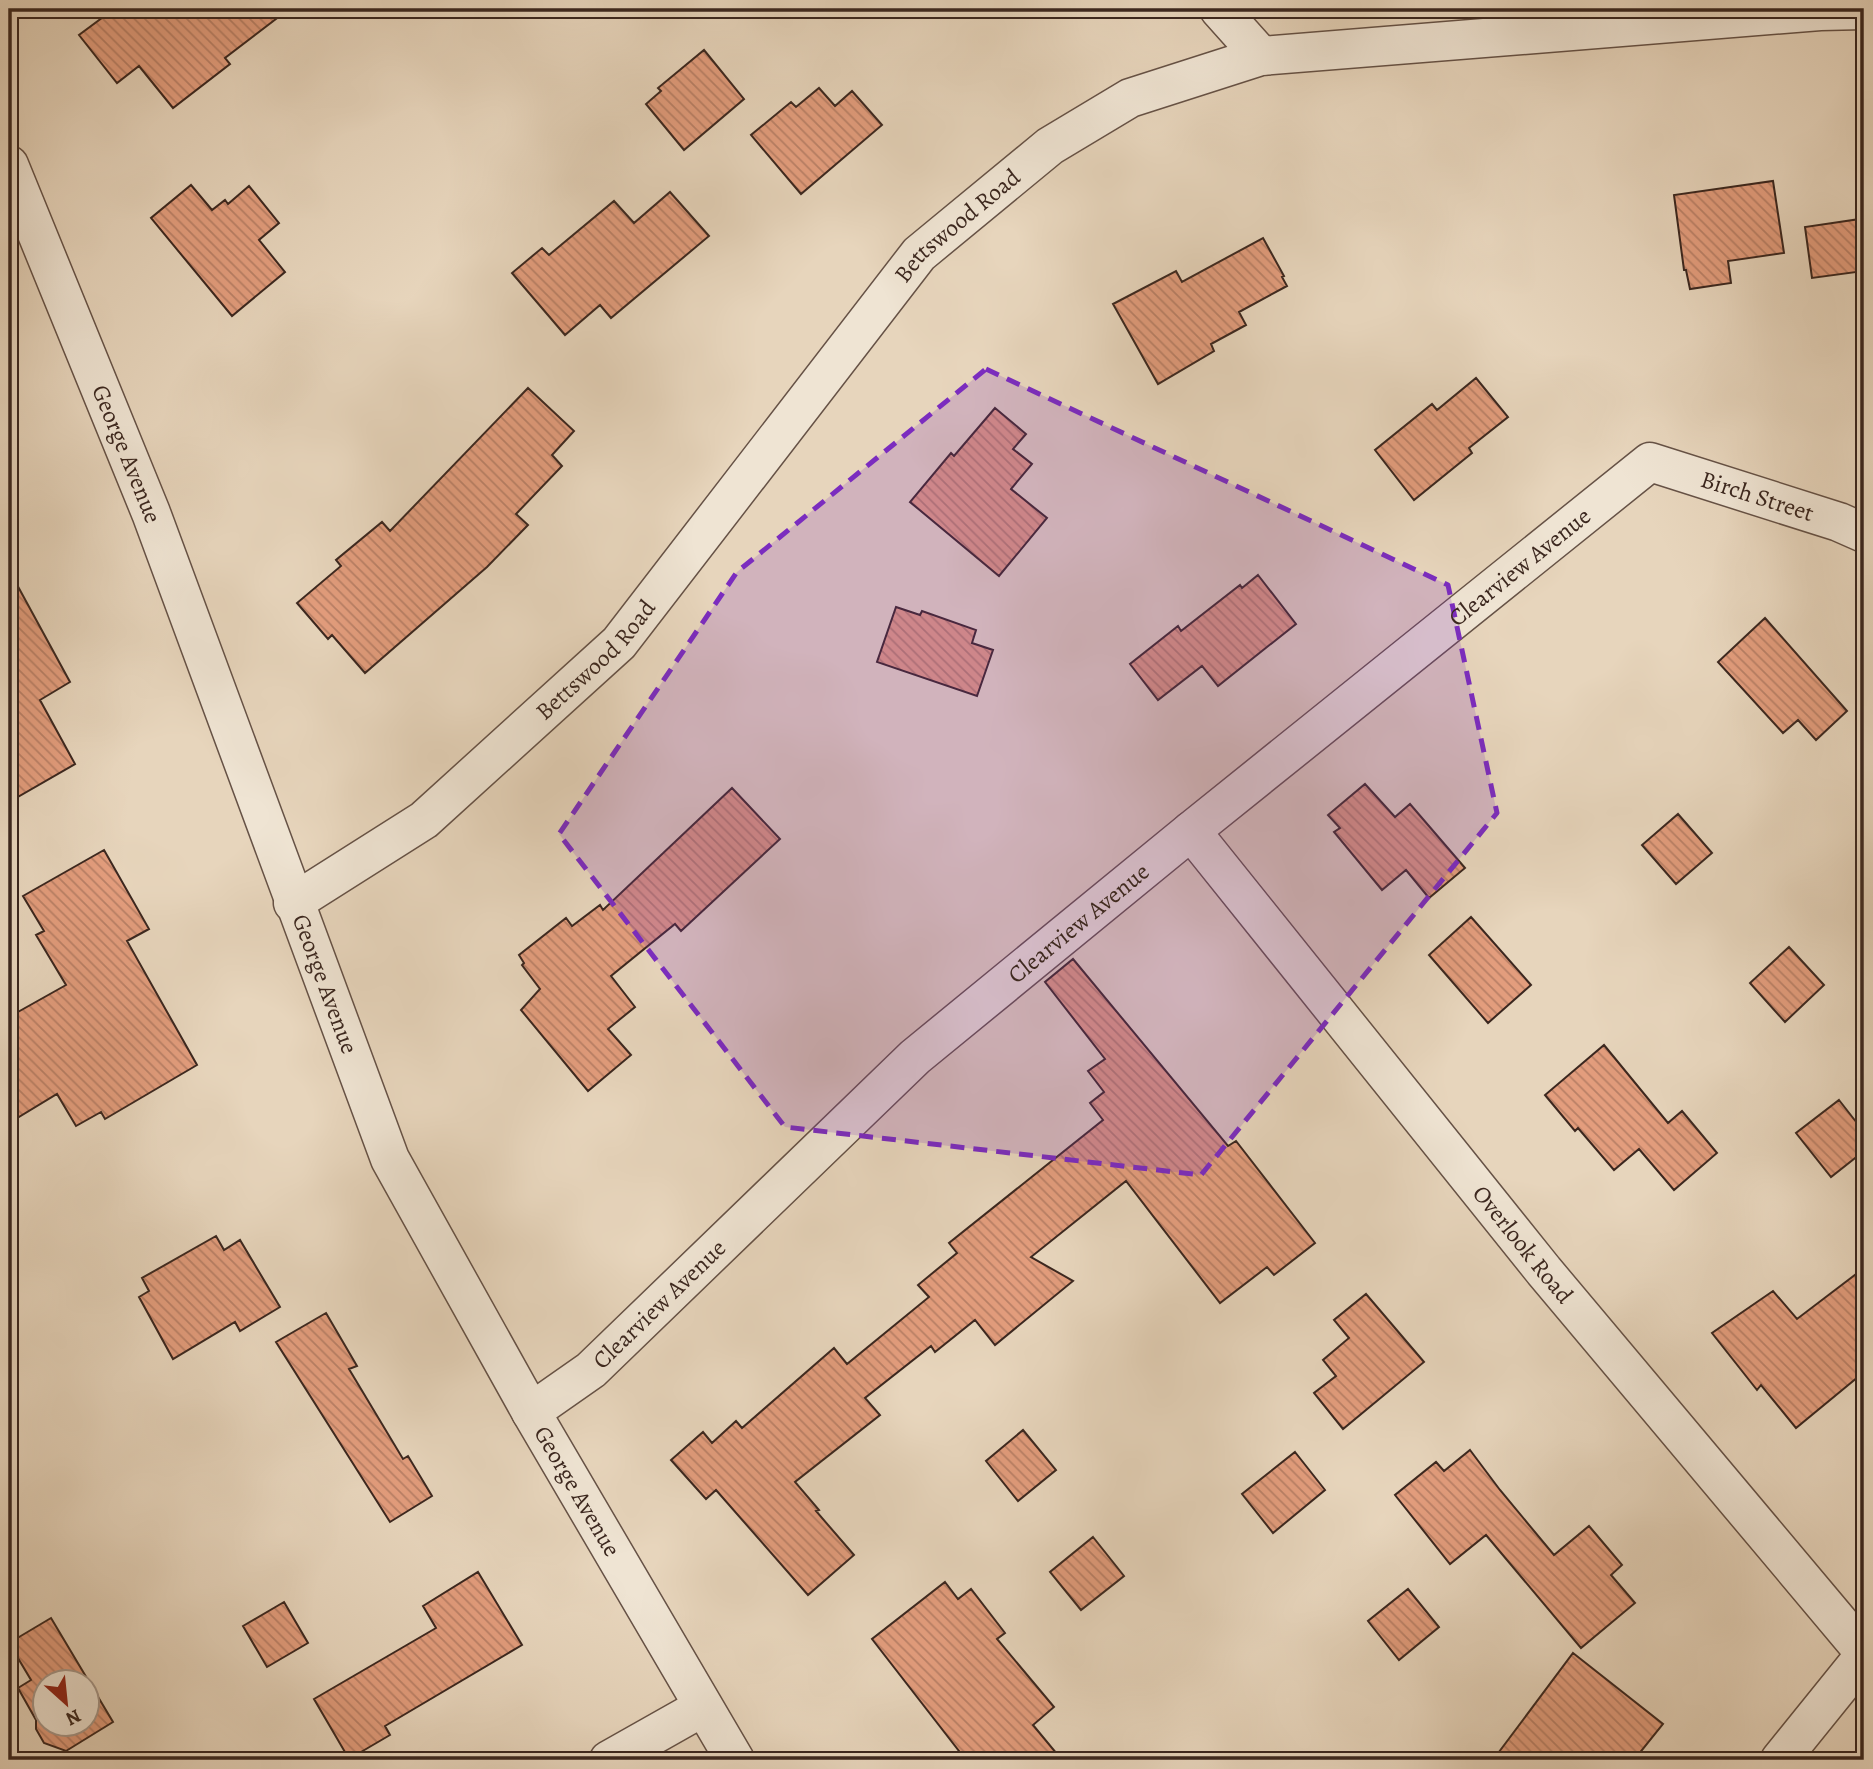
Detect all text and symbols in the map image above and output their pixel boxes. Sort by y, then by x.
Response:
street label: Bettswood Road [887,161,1027,289]
street label: George Avenue [84,380,169,527]
street label: Birch Street [1697,463,1818,529]
street label: Clearview Avenue [1442,500,1597,634]
street label: Bettswood Road [529,593,663,727]
street label: Clearview Avenue [1001,856,1156,991]
street label: George Avenue [285,910,366,1058]
street label: Overlook Road [1465,1178,1581,1310]
street label: Clearview Avenue [586,1232,733,1376]
street label: George Avenue [527,1420,628,1562]
north arrow [32,1668,102,1738]
text: N [61,1703,85,1732]

